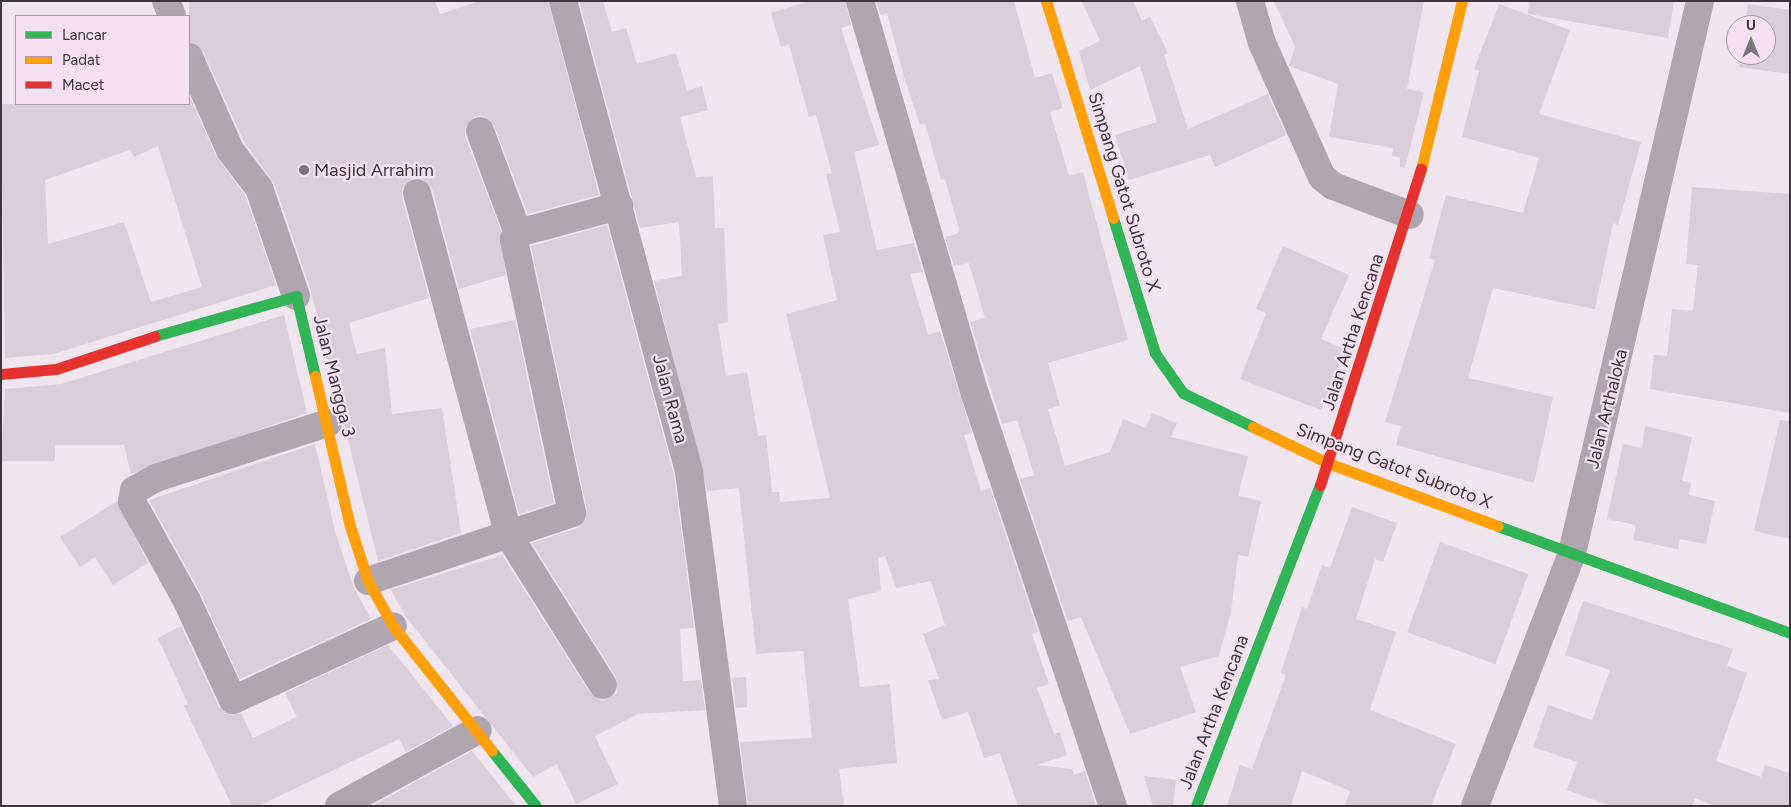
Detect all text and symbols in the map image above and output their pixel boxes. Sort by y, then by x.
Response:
legend [15,15,190,105]
north arrow [1726,15,1776,65]
text: U [1746,17,1756,34]
text: Lancar [62,26,107,44]
text: Padat [62,51,100,69]
text: Macet [62,76,104,94]
street label: Simpang Gatot Subroto X [1083,90,1165,294]
place label: Masjid Arrahim [314,159,434,181]
marker: Masjid Arrahim [298,164,310,176]
street label: Jalan Artha Kencana [1317,251,1389,413]
street label: Jalan Mangga 3 [308,313,360,439]
street label: Jalan Arthaloka [1582,347,1632,471]
street label: Jalan Rama [648,352,692,446]
street label: Simpang Gatot Subroto X [1293,419,1495,513]
street label: Jalan Artha Kencana [1175,632,1253,792]

